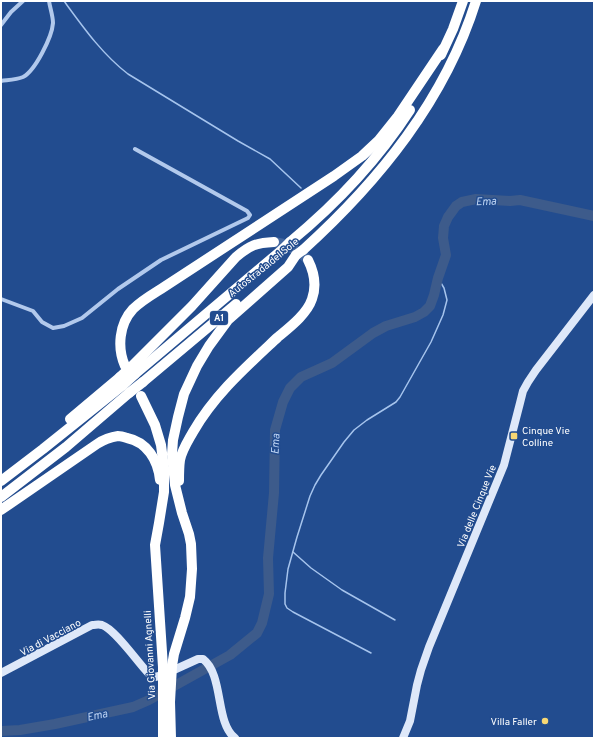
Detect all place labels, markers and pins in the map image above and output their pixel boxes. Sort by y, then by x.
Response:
place label: Cinque Vie Colline [522,425,570,450]
marker: Cinque Vie Colline [509,431,519,441]
place label: Villa Faller [490,716,537,729]
marker: Villa Faller [540,716,550,726]

